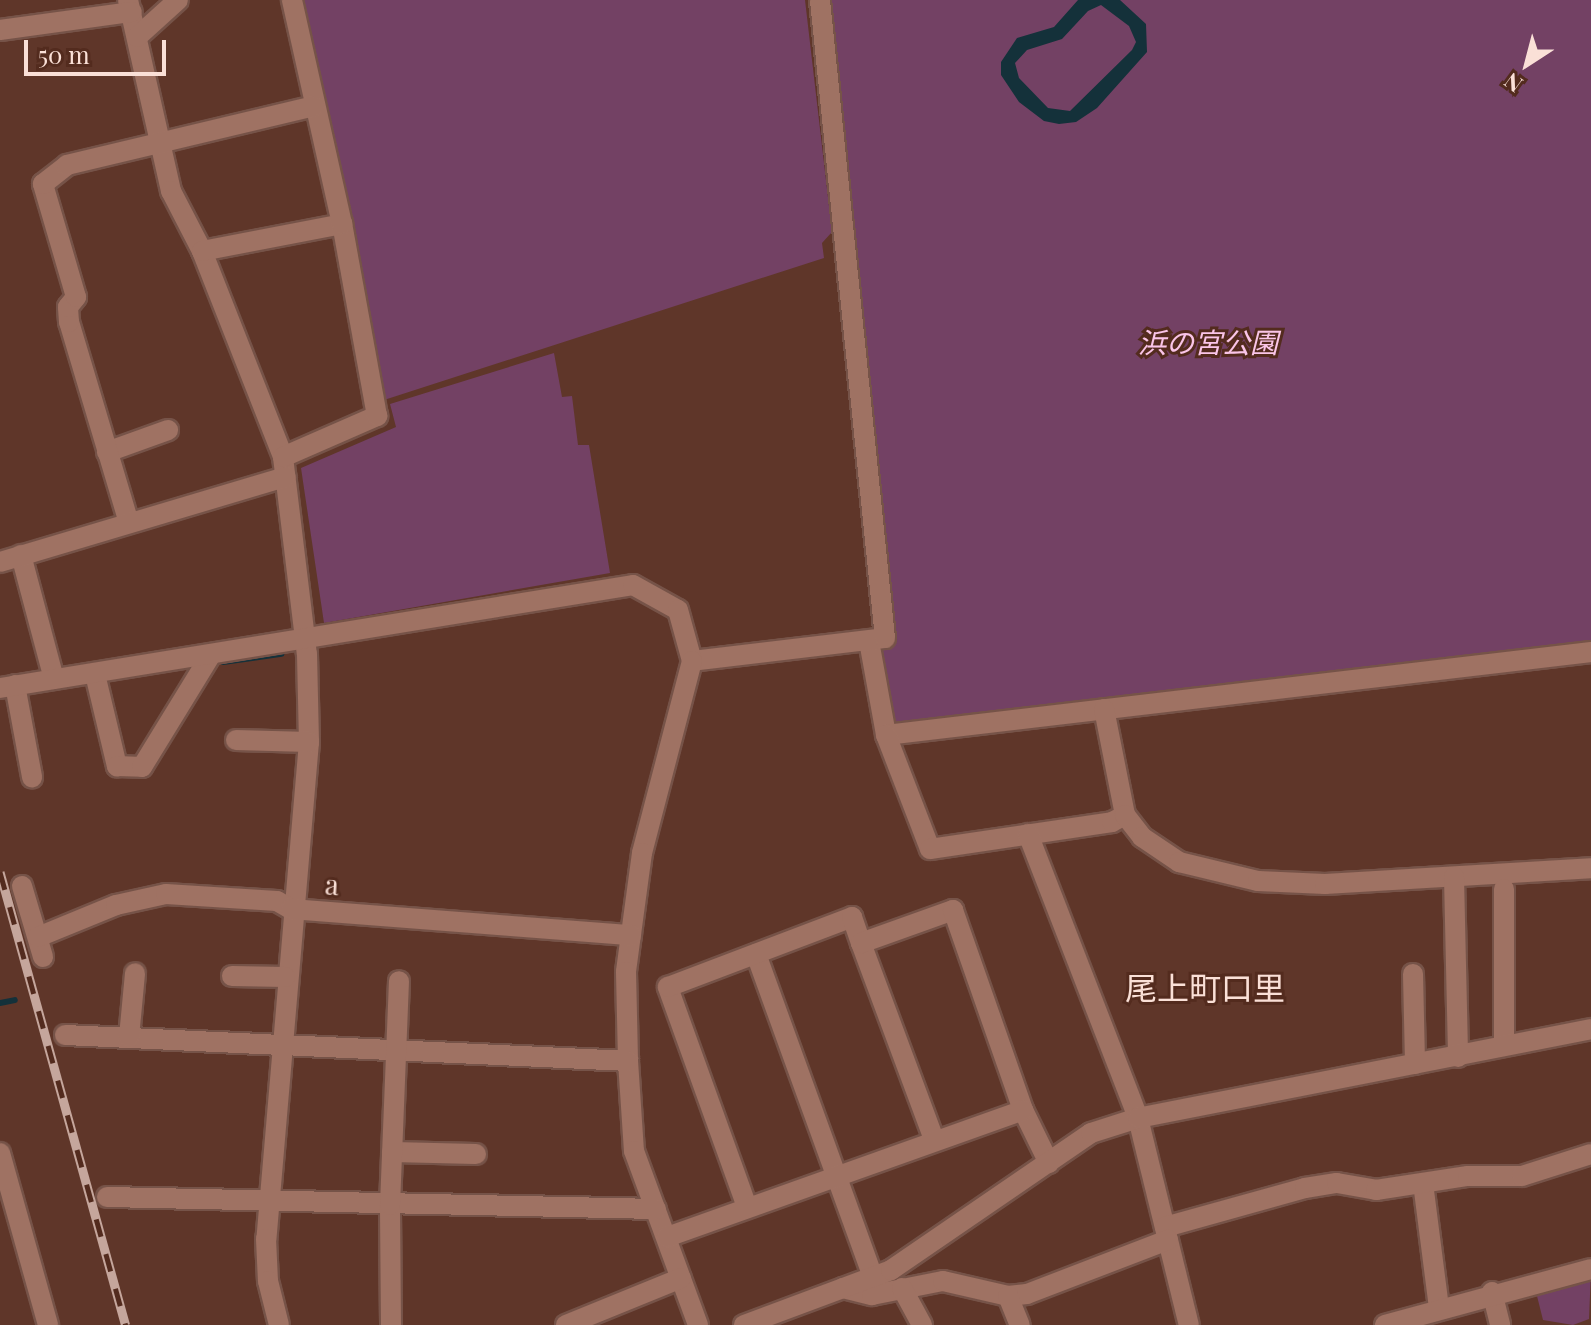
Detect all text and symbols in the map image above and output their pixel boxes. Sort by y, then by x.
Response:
scale bar [28,24,170,74]
north arrow [1487,24,1567,104]
text: 50 m [38,38,90,70]
text: N [1498,67,1528,100]
park label: 浜の宮公園 [1138,325,1278,359]
street label: a [324,867,340,901]
district label: 尾上町口里 [1125,968,1285,1006]

